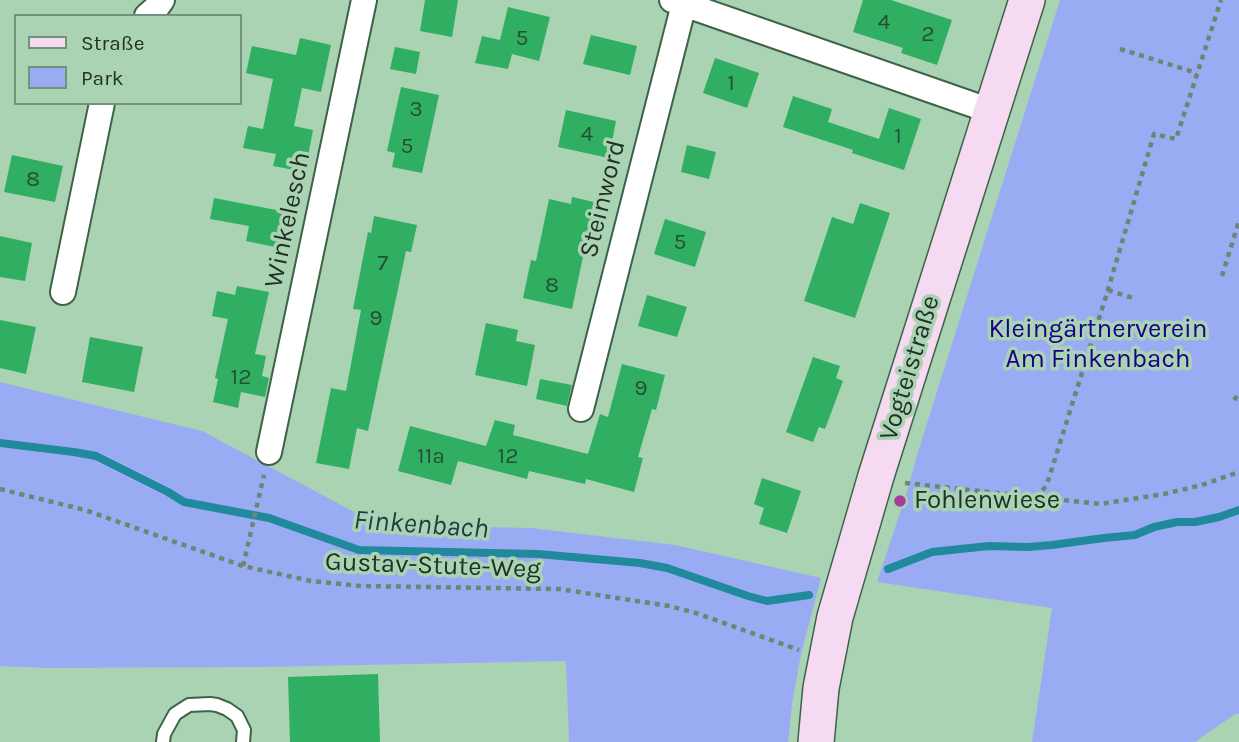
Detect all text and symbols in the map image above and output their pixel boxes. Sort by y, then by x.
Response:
house number: 4 [878,8,890,36]
legend [14,14,242,105]
house number: 2 [921,20,935,48]
house number: 5 [516,24,528,52]
text: Straße [81,31,144,55]
text: Park [81,66,124,90]
house number: 1 [727,69,735,97]
house number: 3 [409,95,423,123]
house number: 4 [581,120,593,148]
house number: 1 [894,122,902,150]
house number: 5 [401,132,413,160]
street label: Steinword [573,137,633,261]
street label: Winkelesch [258,149,318,291]
house number: 8 [26,165,40,193]
house number: 5 [674,228,686,256]
house number: 7 [378,249,388,277]
house number: 8 [545,271,559,299]
street label: Vogteistraße [873,292,947,444]
house number: 9 [369,304,383,332]
park label: Kleingärtnerverein Am Finkenbach [988,314,1208,376]
house number: 12 [231,363,251,391]
house number: 9 [634,374,648,402]
house number: 11a [417,442,445,470]
house number: 12 [498,442,518,470]
place label: Fohlenwiese [914,485,1060,517]
marker: Fohlenwiese [892,493,908,509]
water label: Finkenbach [352,504,490,546]
street label: Gustav-Stute-Weg [324,547,542,585]

